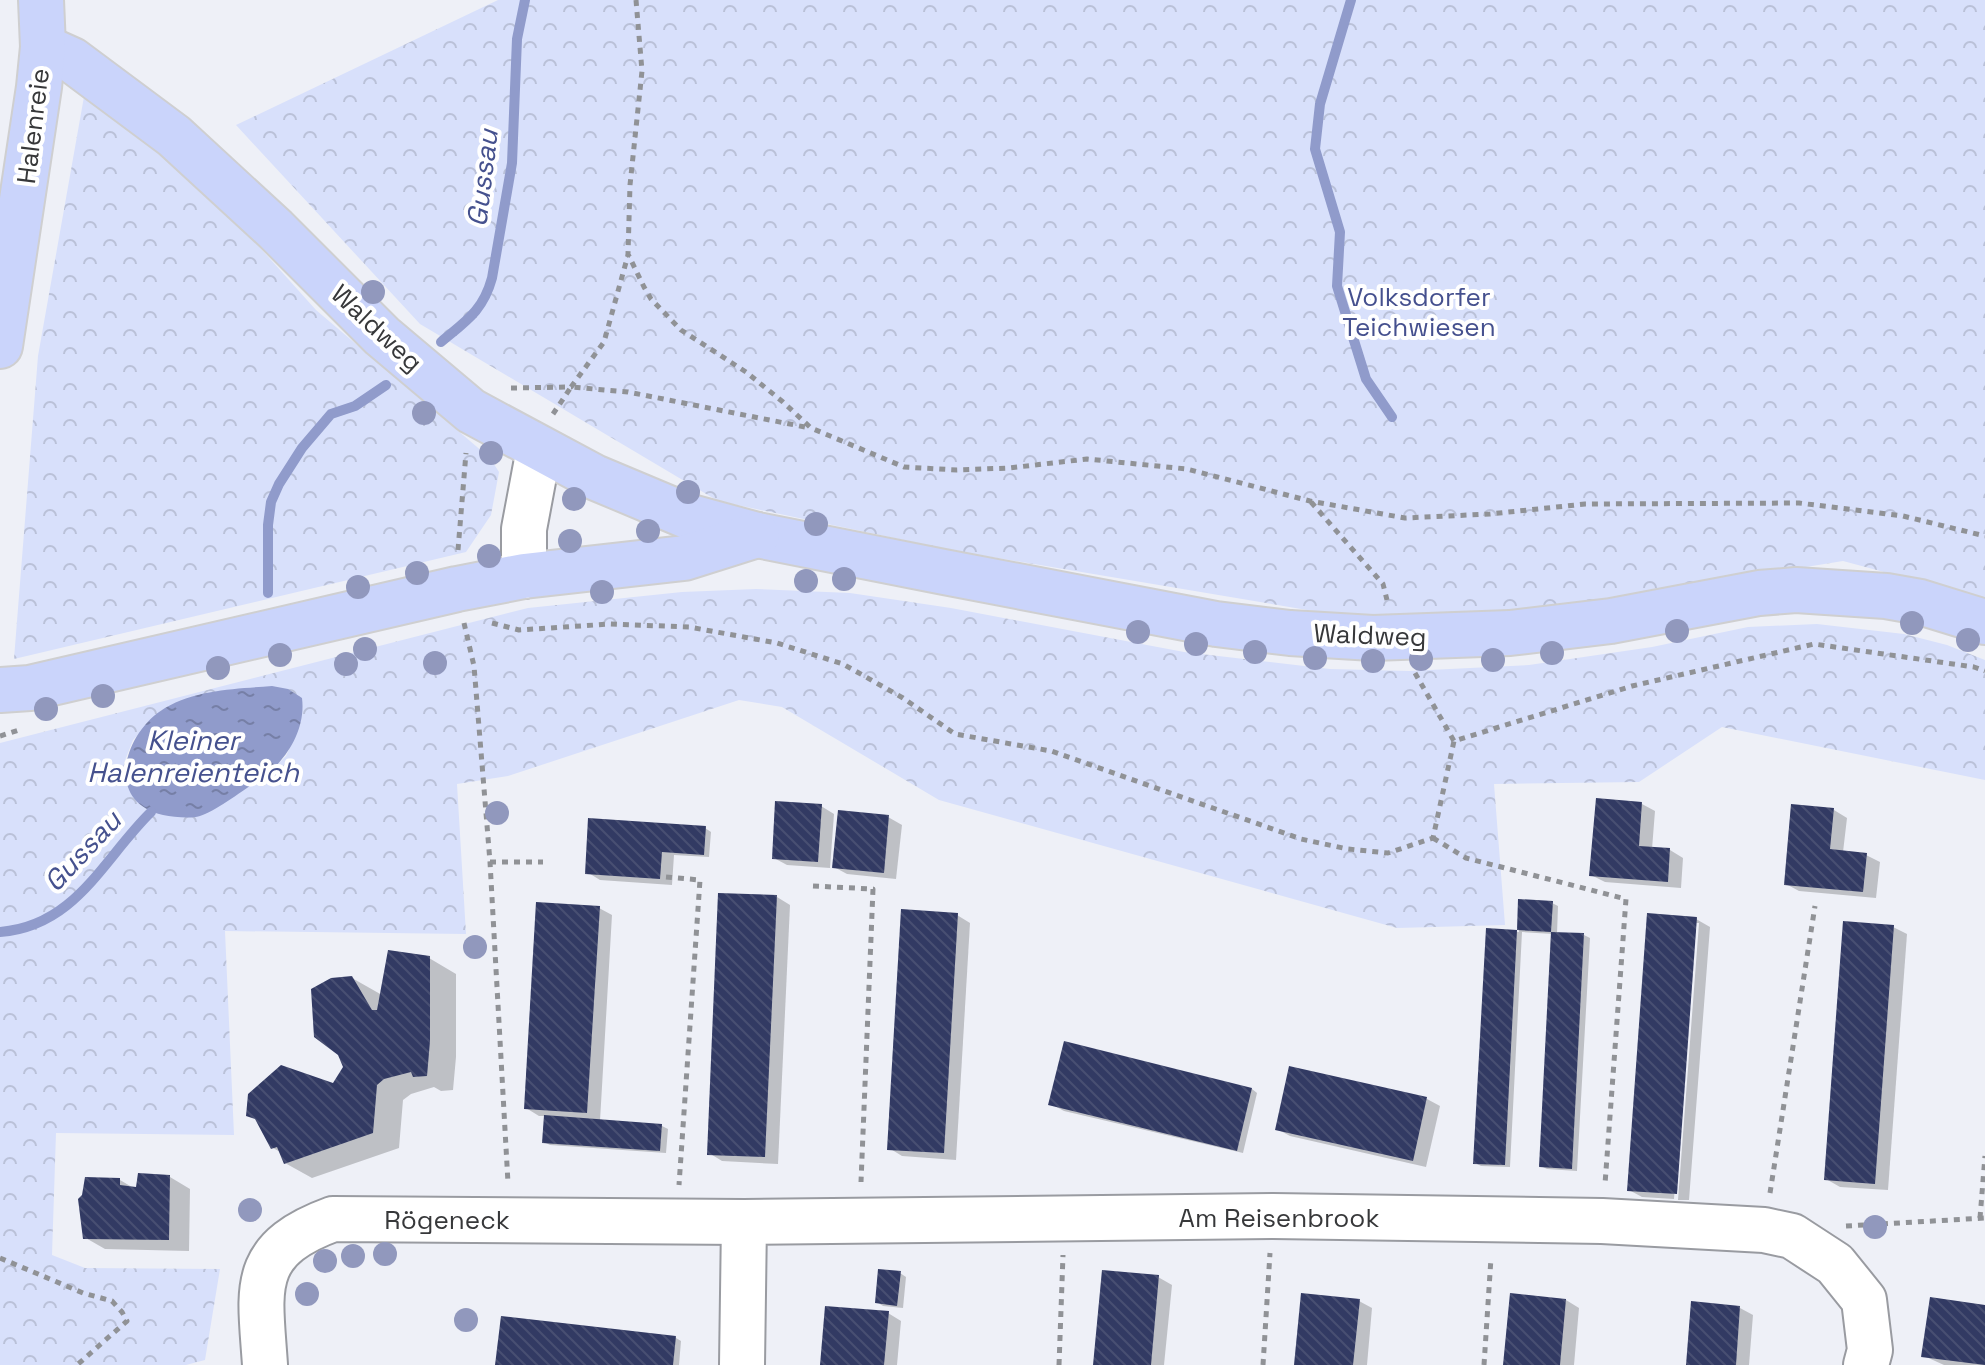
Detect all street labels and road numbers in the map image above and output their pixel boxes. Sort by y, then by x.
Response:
street label: Halenreie [9,66,57,186]
street label: Waldweg [324,277,430,379]
street label: Waldweg [1313,616,1427,654]
street label: Am Reisenbrook [1179,1201,1379,1235]
street label: Rögeneck [384,1203,510,1237]

